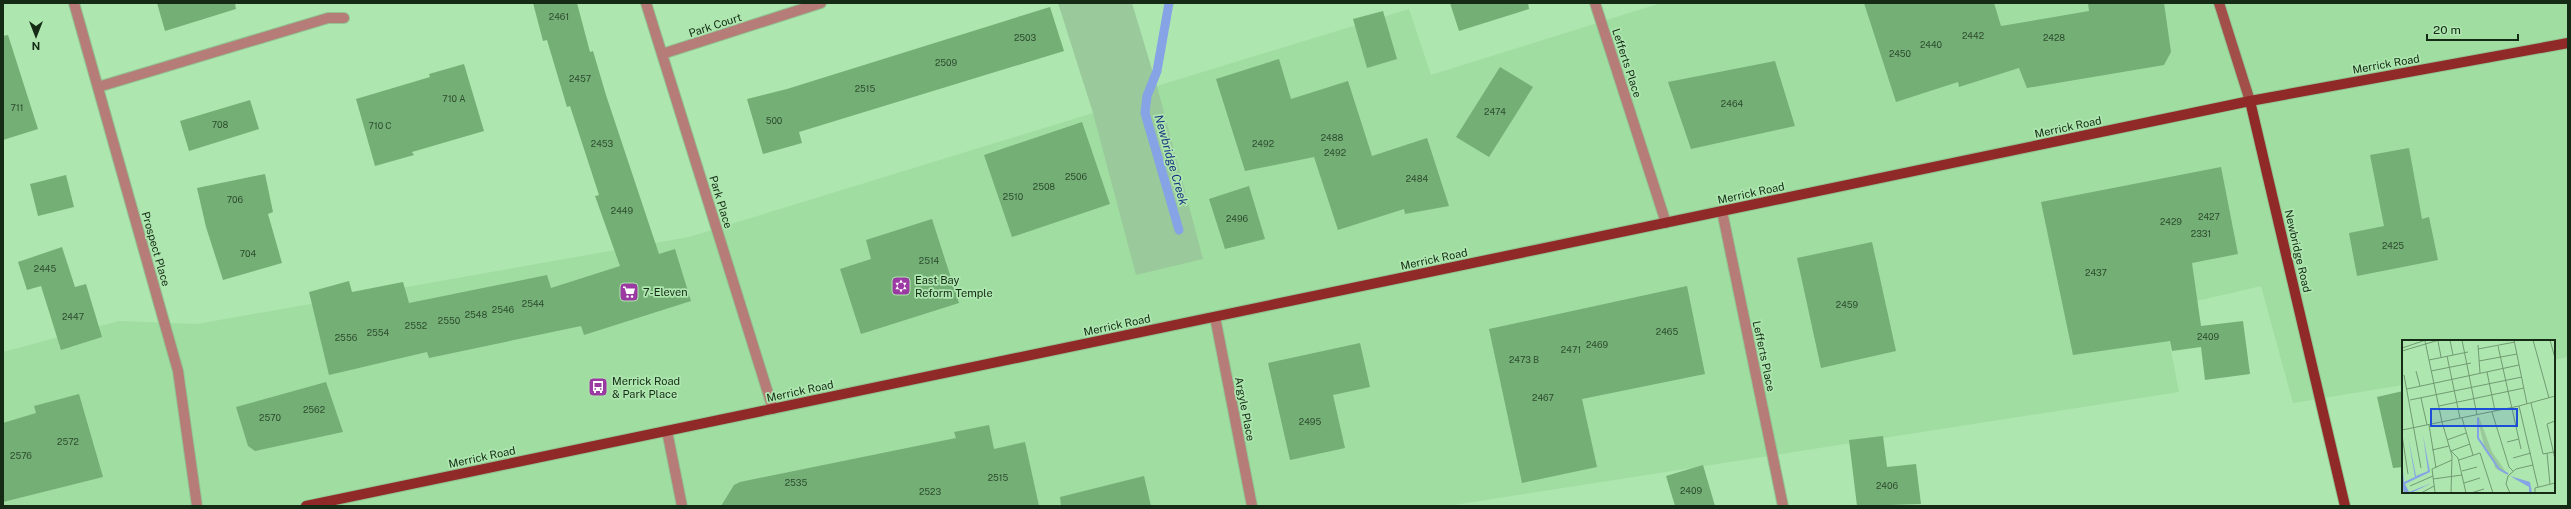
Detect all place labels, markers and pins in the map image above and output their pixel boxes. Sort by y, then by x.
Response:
place label: East Bay Reform Temple [915,274,993,299]
synagogue icon: East Bay Reform Temple [890,275,912,297]
supermarket icon: 7-Eleven [618,281,640,303]
place label: 7-Eleven [643,286,688,298]
place label: Merrick Road & Park Place [612,375,680,400]
bus stop icon: Merrick Road & Park Place [587,376,609,398]

